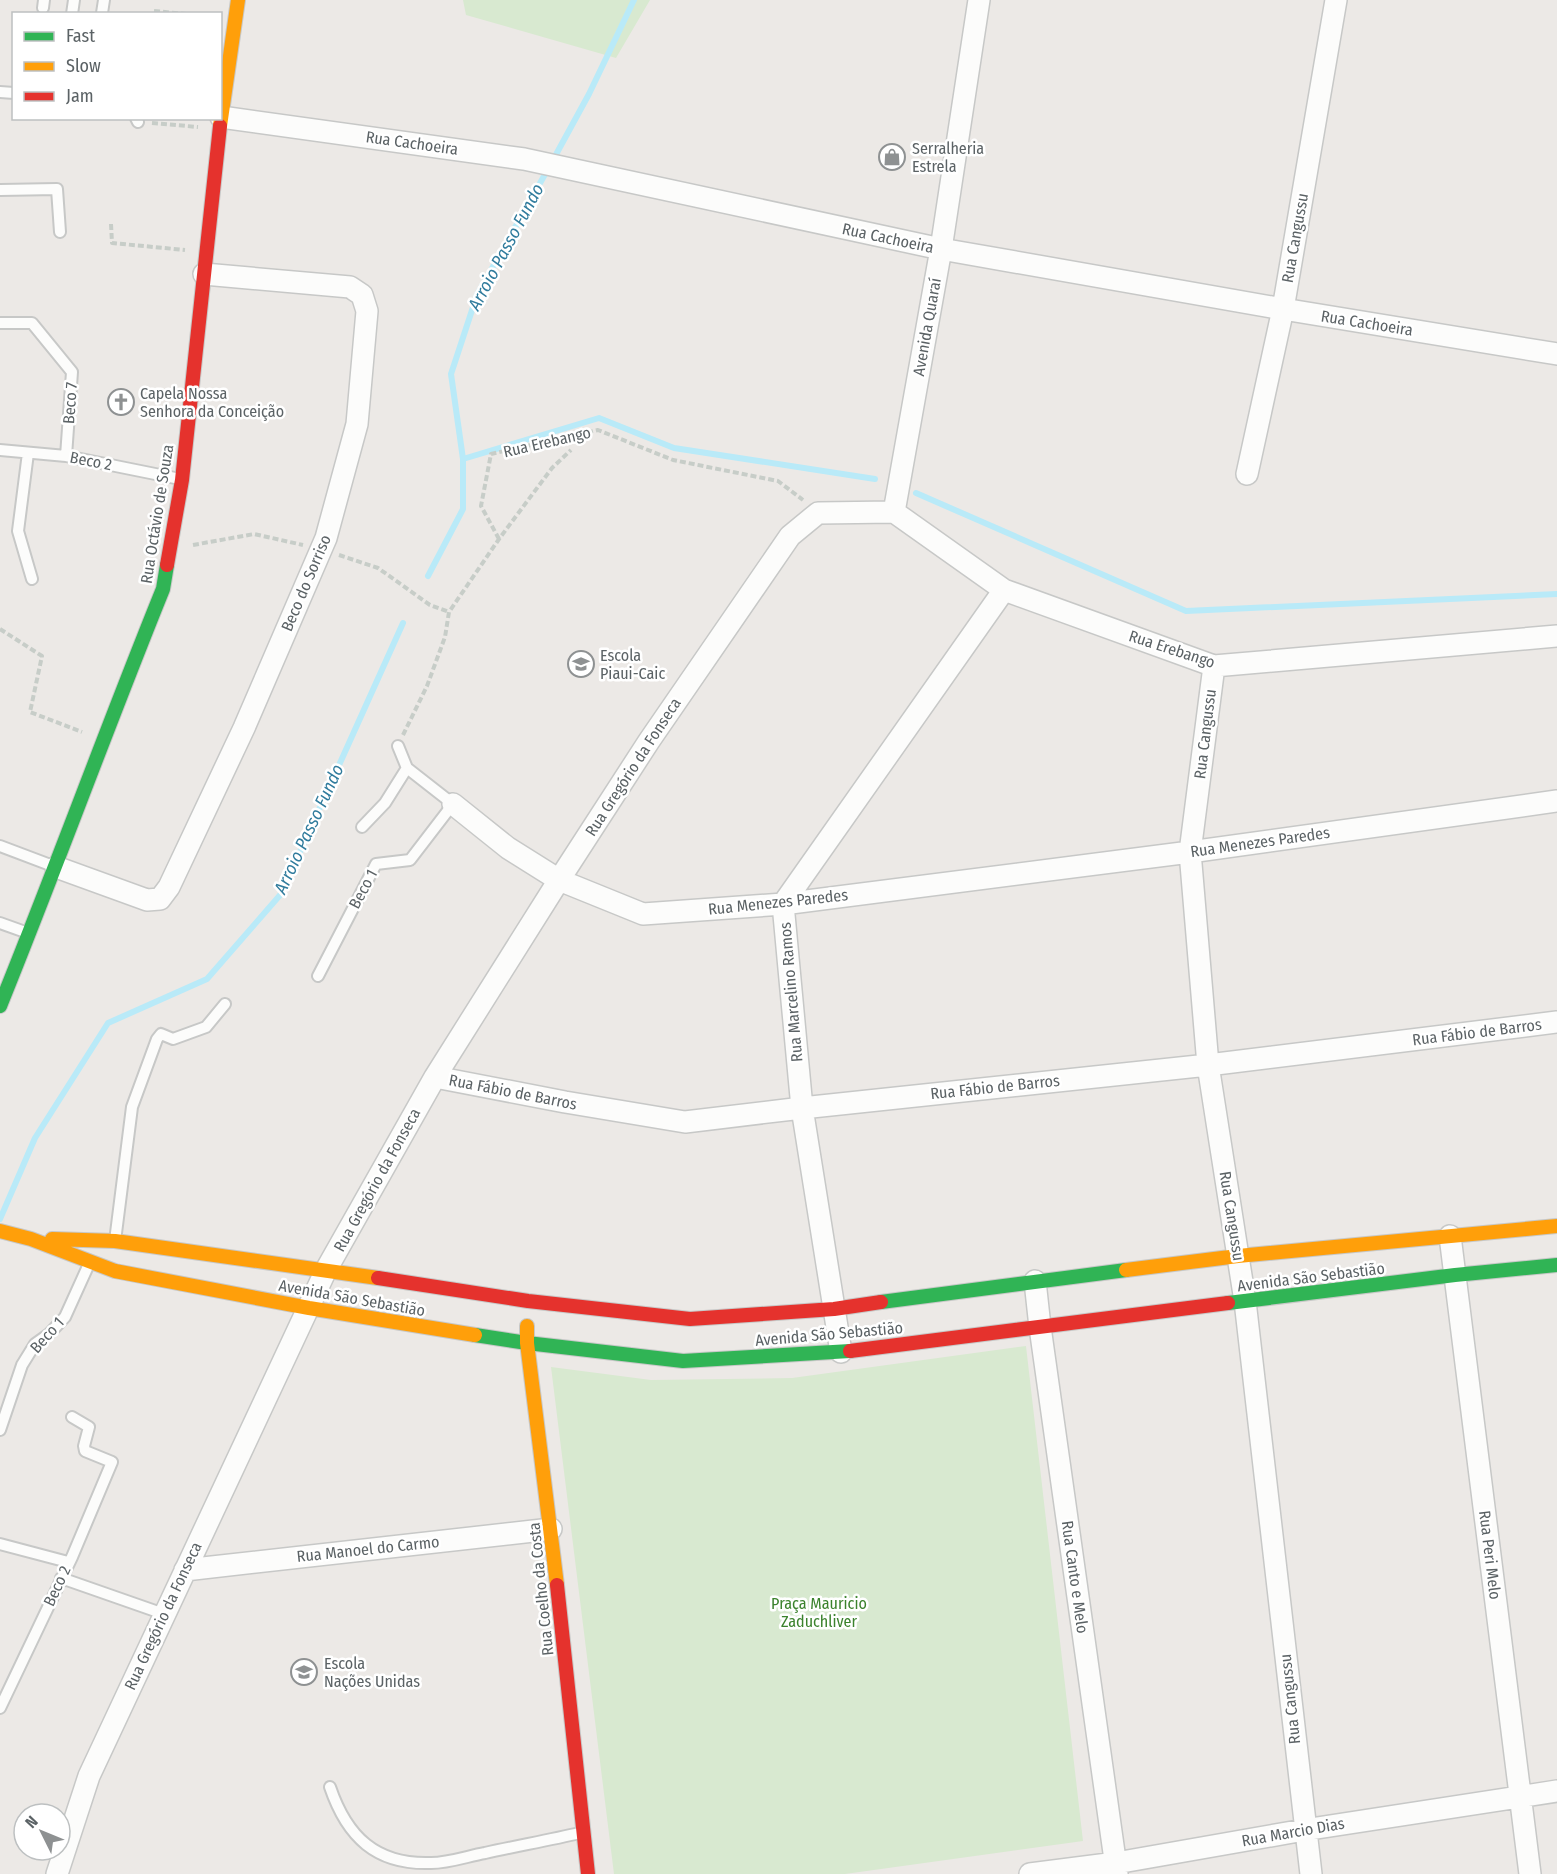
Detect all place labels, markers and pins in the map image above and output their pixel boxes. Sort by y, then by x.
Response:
place label: Serralheria Estrela [912,139,984,176]
shop icon: Serralheria Estrela [877,142,907,172]
place label: Capela Nossa Senhora da Conceição [140,384,284,421]
church icon: Capela Nossa Senhora da Conceição [106,387,136,417]
place label: Escola Piaui-Caic [600,646,665,683]
school or university icon: Escola Piaui-Caic [566,649,596,679]
place label: Escola Nações Unidas [324,1654,420,1691]
school or university icon: Escola Nações Unidas [289,1657,319,1687]

